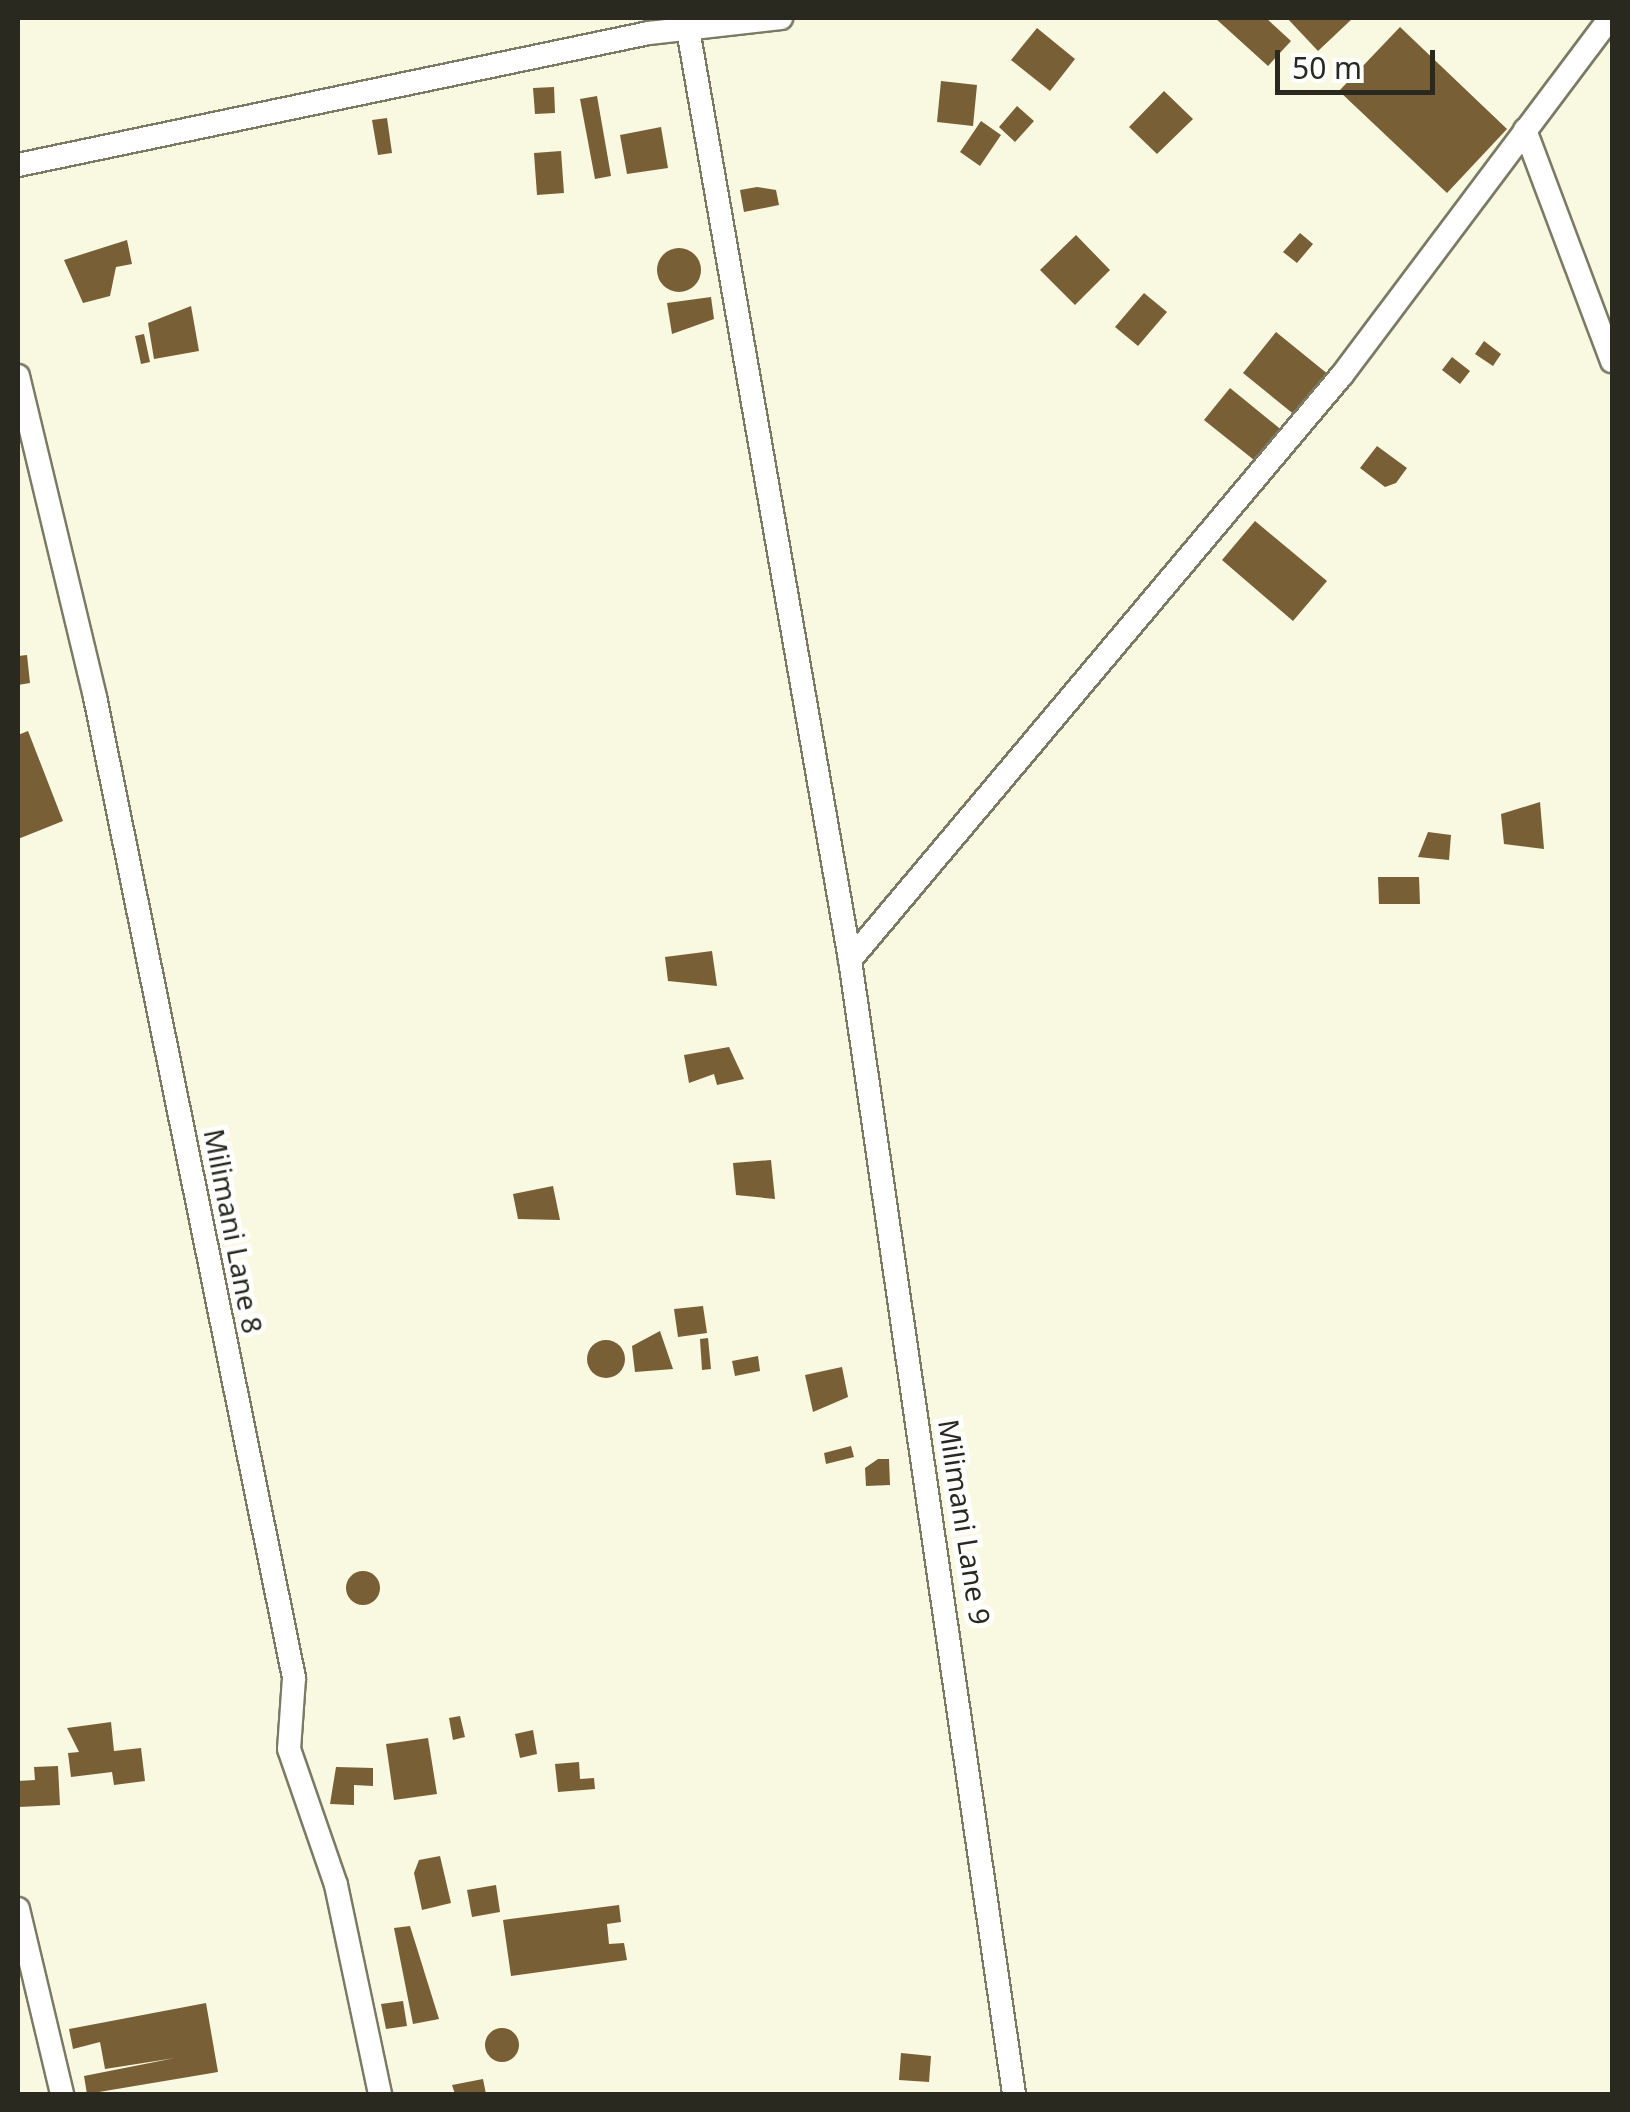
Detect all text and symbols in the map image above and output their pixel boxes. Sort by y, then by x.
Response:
scale bar [1280,30,1440,92]
text: 50 m [1292,47,1362,88]
street label: Milimani Lane 8 [198,1126,270,1336]
street label: Milimani Lane 9 [932,1417,998,1627]

